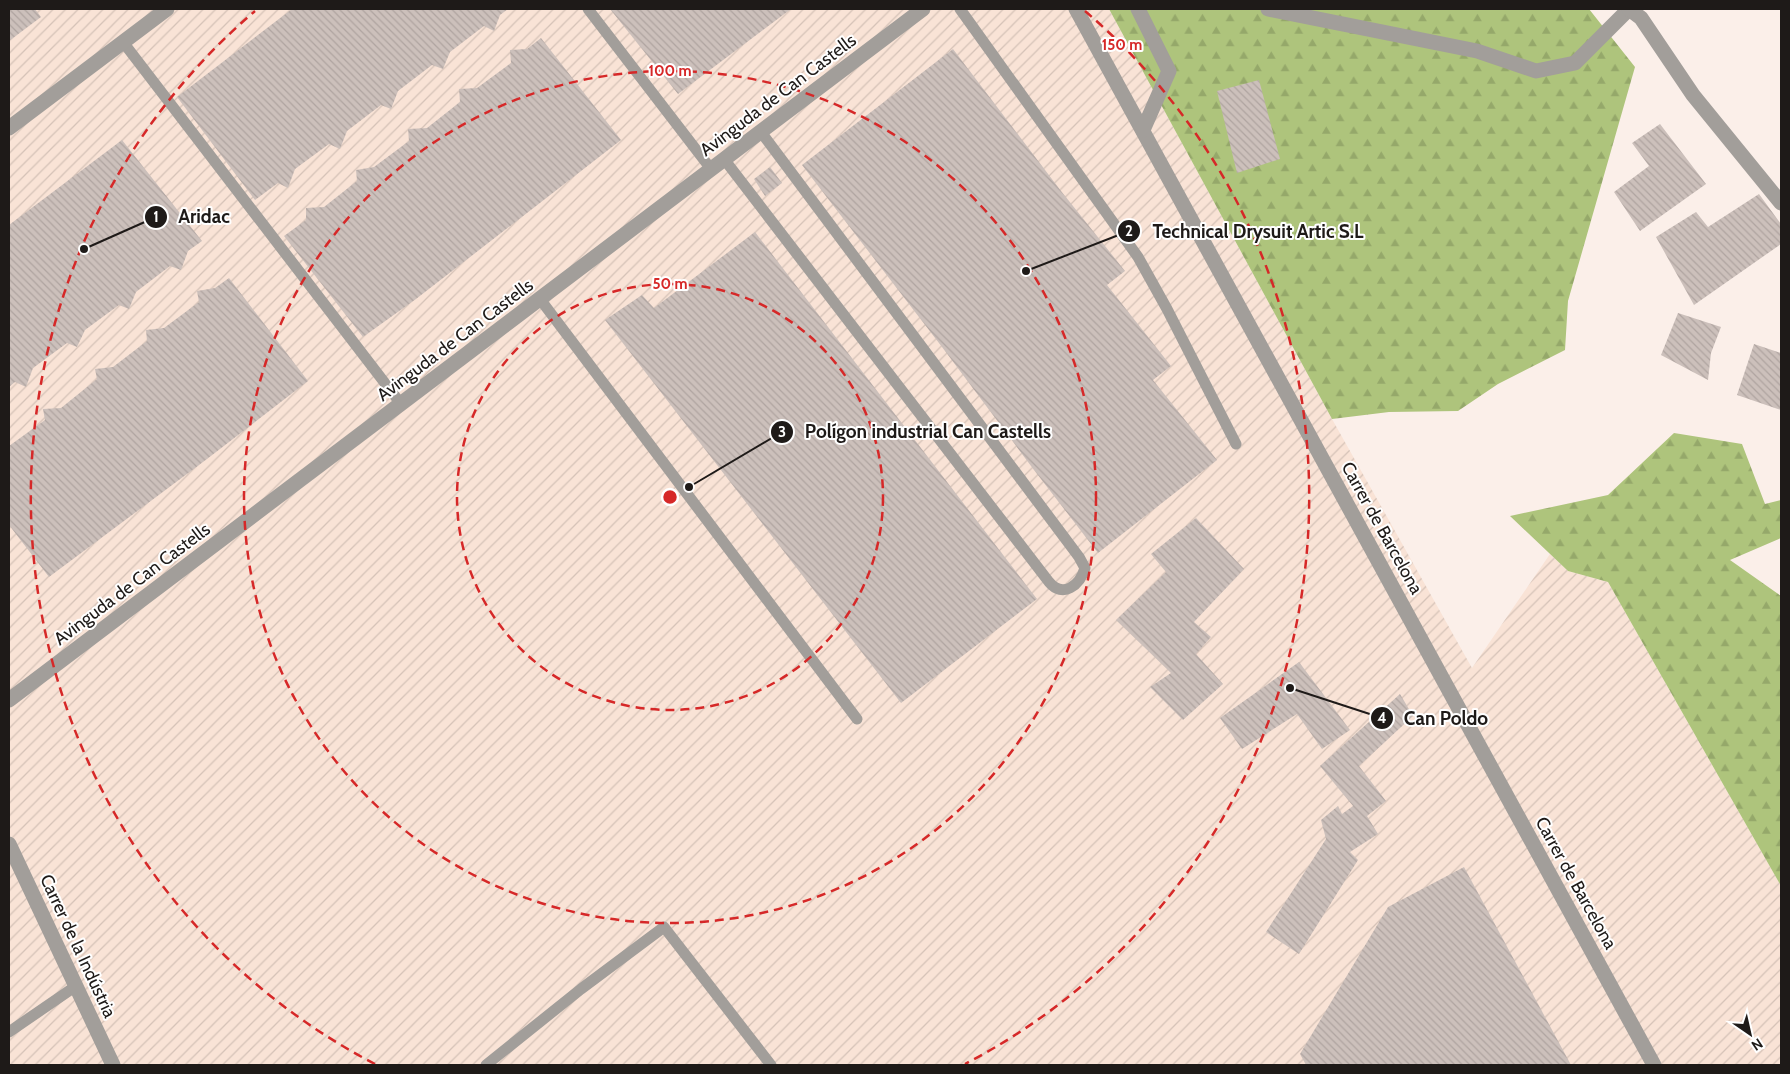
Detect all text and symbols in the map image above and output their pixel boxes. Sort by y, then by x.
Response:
street label: Avinguda de Can Castells [696,29,860,161]
text: 150 m [1102,36,1142,54]
text: 100 m [648,62,692,80]
callout: Aridac [143,200,240,234]
text: Aridac [178,205,230,228]
text: 1 [153,208,159,226]
callout: Technical Drysuit Artic S.L [1117,214,1373,248]
text: Technical Drysuit Artic S.L [1152,220,1364,243]
text: 2 [1125,222,1133,240]
street label: Avinguda de Can Castells [373,274,537,406]
text: 50 m [652,275,688,293]
callout: Polígon industrial Can Castells [769,415,1061,449]
text: Polígon industrial Can Castells [805,420,1051,443]
text: 3 [778,423,786,441]
street label: Carrer de Barcelona [1337,458,1428,598]
centre of rings [661,488,679,506]
street label: Avinguda de Can Castells [50,518,214,650]
callout: Can Poldo [1369,701,1498,735]
text: Can Poldo [1404,707,1488,730]
text: 4 [1377,709,1387,727]
street label: Carrer de Barcelona [1531,813,1622,953]
street label: Carrer de la Indústria [35,871,121,1021]
north arrow [1725,1009,1775,1059]
text: N [1748,1035,1766,1055]

